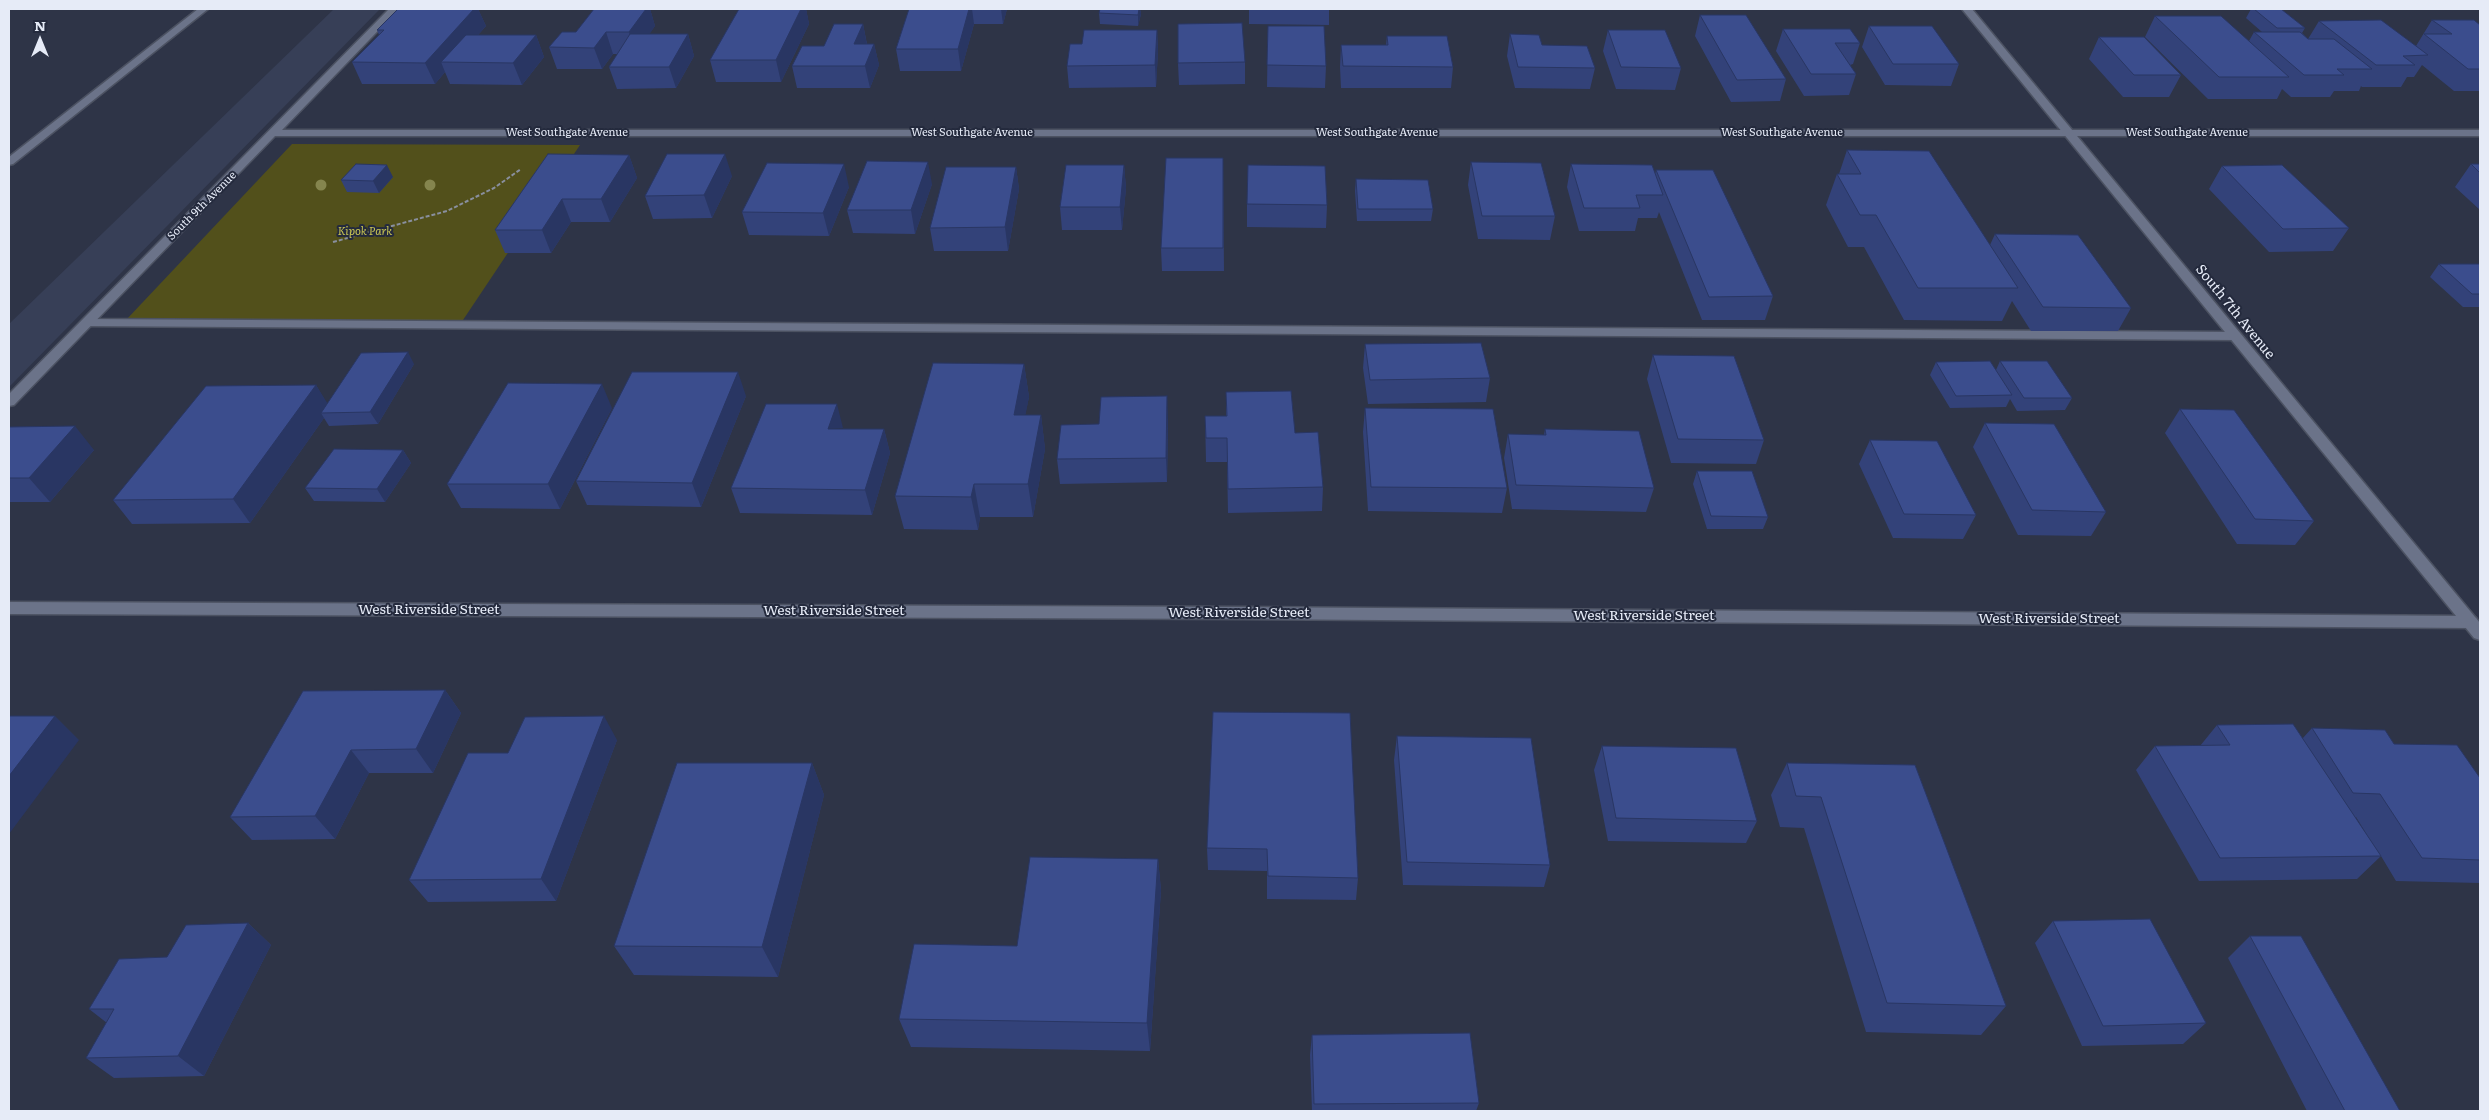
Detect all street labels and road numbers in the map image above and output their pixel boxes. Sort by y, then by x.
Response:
street label: West Southgate Avenue [506,126,628,140]
street label: West Southgate Avenue [911,126,1033,140]
street label: West Southgate Avenue [1316,126,1438,140]
street label: West Southgate Avenue [1721,126,1843,140]
street label: West Southgate Avenue [2126,126,2248,140]
street label: South 9th Avenue [165,169,239,243]
street label: South 7th Avenue [2192,261,2278,363]
street label: West Riverside Street [358,602,500,618]
street label: West Riverside Street [763,603,905,619]
street label: West Riverside Street [1168,605,1310,621]
street label: West Riverside Street [1573,608,1715,624]
street label: West Riverside Street [1978,611,2120,627]

